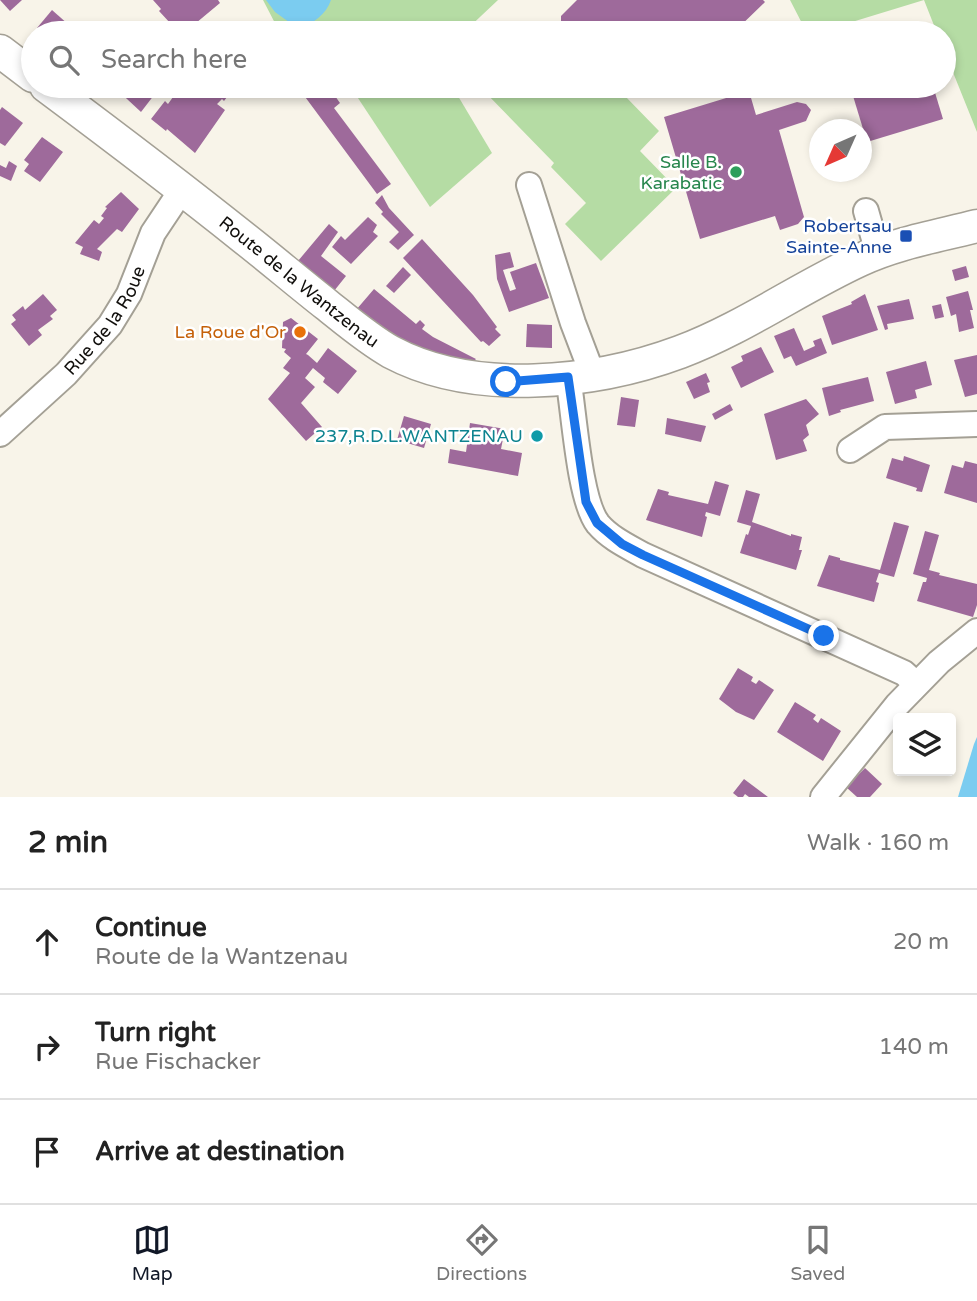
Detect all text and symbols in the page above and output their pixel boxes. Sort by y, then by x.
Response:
search box [21,21,956,98]
icon: search [45,41,83,79]
text: Search here [101,44,247,75]
north arrow [809,119,872,182]
place label: Salle B. Karabatic [641,151,722,194]
marker: Salle B. Karabatic [728,164,744,180]
street label: Route de la Wantzenau [215,211,383,352]
place label: Robertsau Sainte-Anne [786,215,892,258]
marker: Robertsau Sainte-Anne [898,228,914,244]
street label: Rue de la Roue [59,263,150,380]
place label: La Roue d'Or [175,321,286,343]
marker: La Roue d'Or [292,324,308,340]
route start [490,366,521,397]
place label: 237,R.D.L.WANTZENAU [315,425,523,447]
marker: 237,R.D.L.WANTZENAU [529,428,545,444]
route end [808,620,839,651]
map controls [893,713,956,776]
button: layers [893,713,956,776]
text: 2 min [28,824,108,861]
text: Walk · 160 m [807,829,949,857]
text: Continue [95,912,207,943]
icon: ahead [28,923,66,961]
text: 20 m [893,928,949,956]
text: Route de la Wantzenau [95,943,348,971]
text: Turn right [95,1017,216,1048]
icon: right [28,1028,66,1066]
text: 140 m [879,1033,949,1061]
text: Rue Fischacker [95,1048,261,1076]
icon: arrive [28,1133,66,1171]
text: Arrive at destination [95,1136,345,1167]
tab: Map [132,1221,173,1285]
tab: Directions [436,1221,527,1285]
tab: Saved [790,1221,845,1285]

